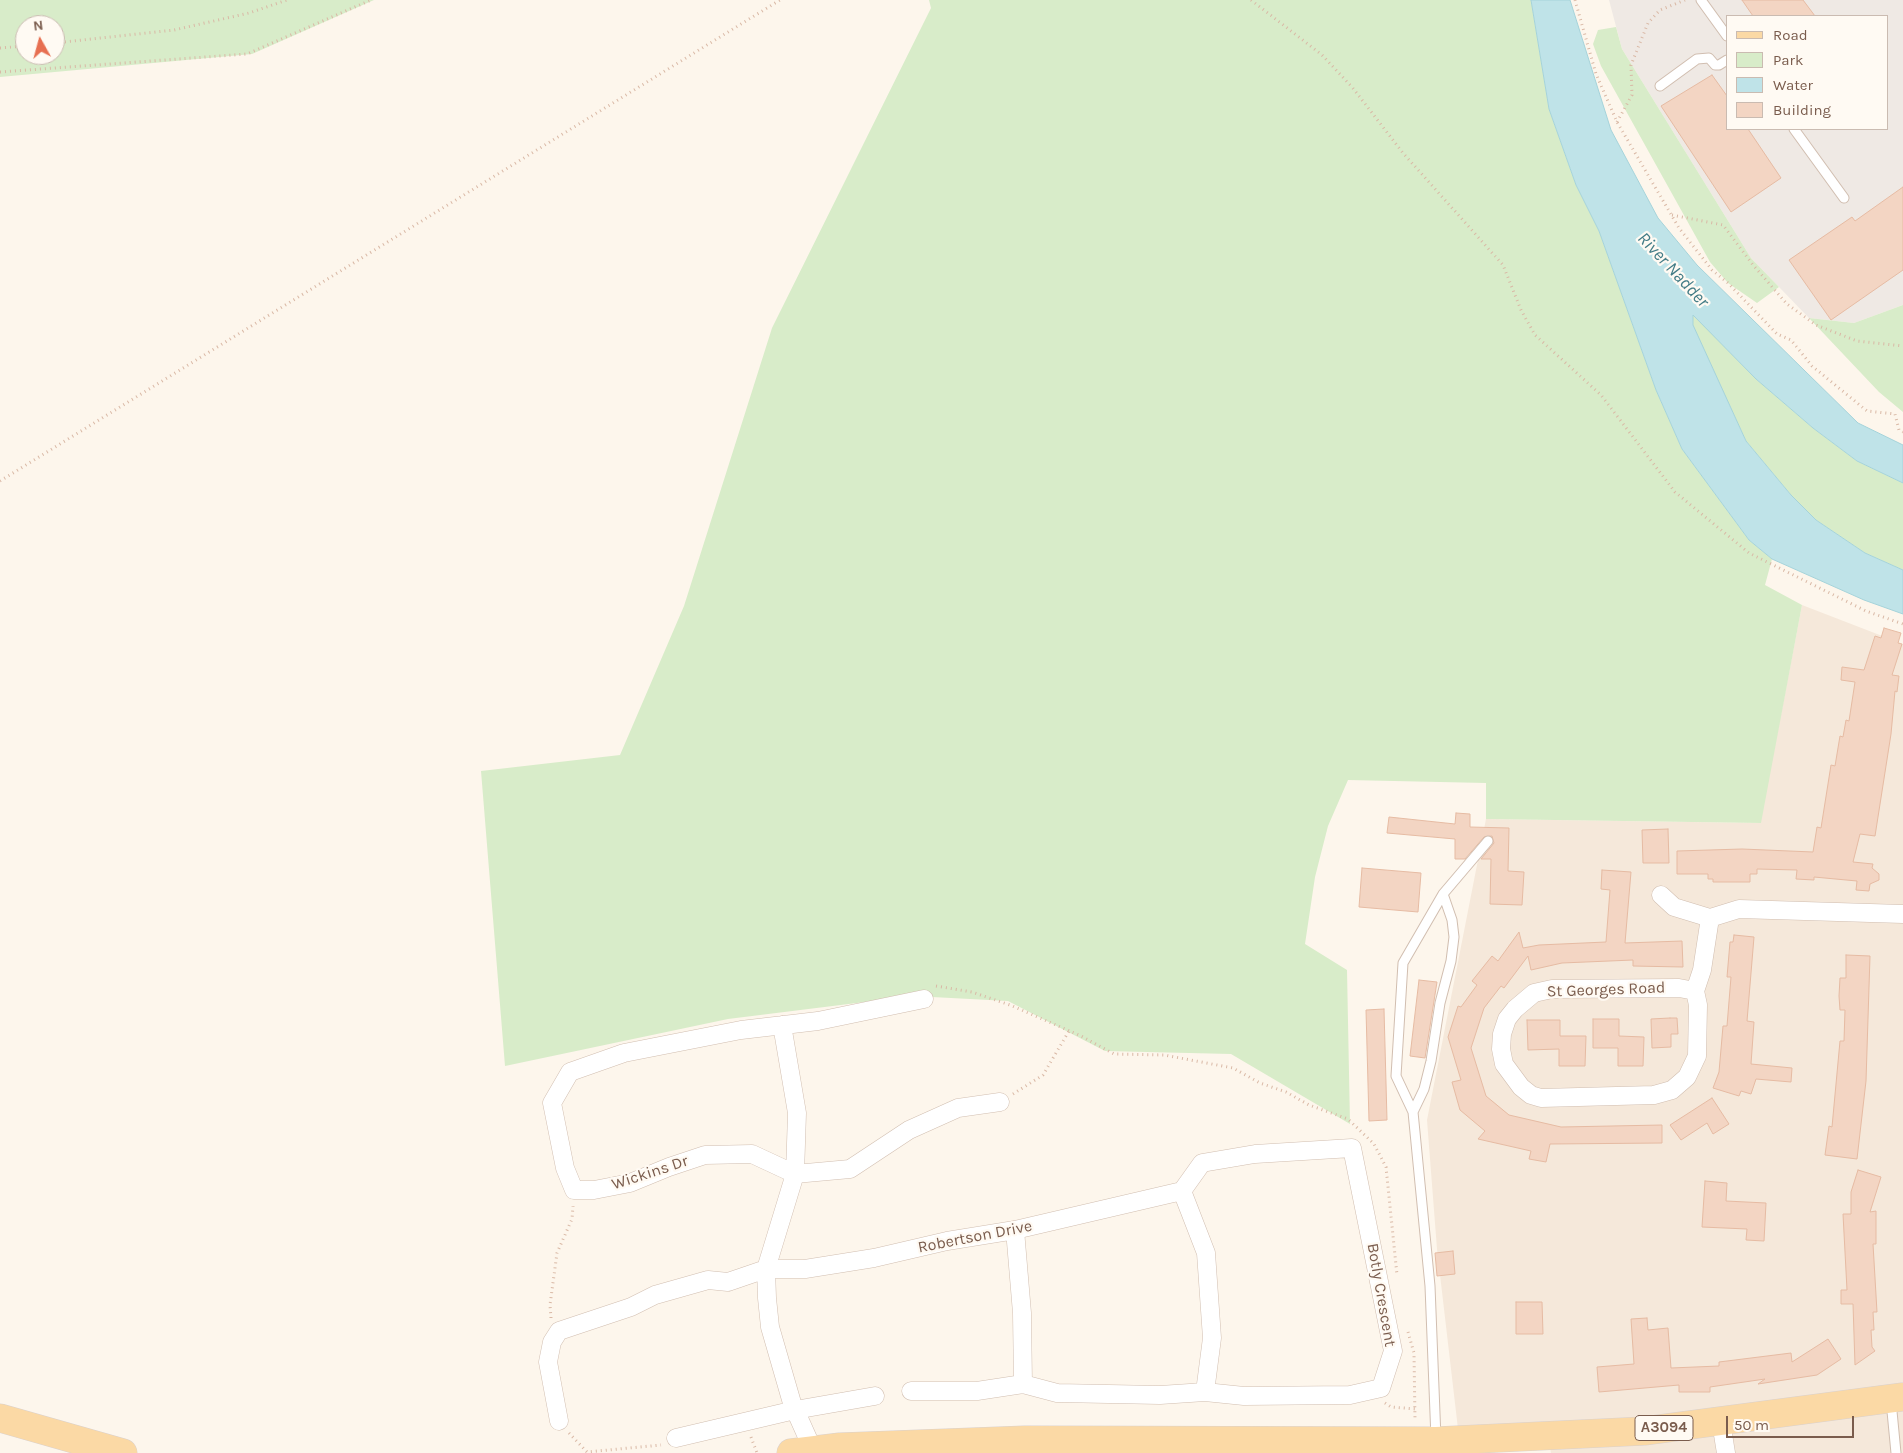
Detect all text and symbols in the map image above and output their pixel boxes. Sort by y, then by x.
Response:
north arrow [15,15,65,65]
legend [1726,15,1888,130]
text: N [32,17,44,35]
text: Road [1773,26,1808,44]
text: Park [1773,51,1803,69]
text: Water [1773,76,1813,94]
text: Building [1773,101,1831,119]
water label: River Nadder [1633,228,1713,312]
street label: St Georges Road [1546,978,1666,1002]
street label: Wickins Dr [609,1152,691,1194]
street label: Robertson Drive [916,1217,1034,1257]
street label: Botly Crescent [1362,1242,1400,1348]
scale bar [1728,1406,1856,1438]
road number: A3094 [1635,1416,1693,1440]
text: 50 m [1734,1416,1769,1434]

